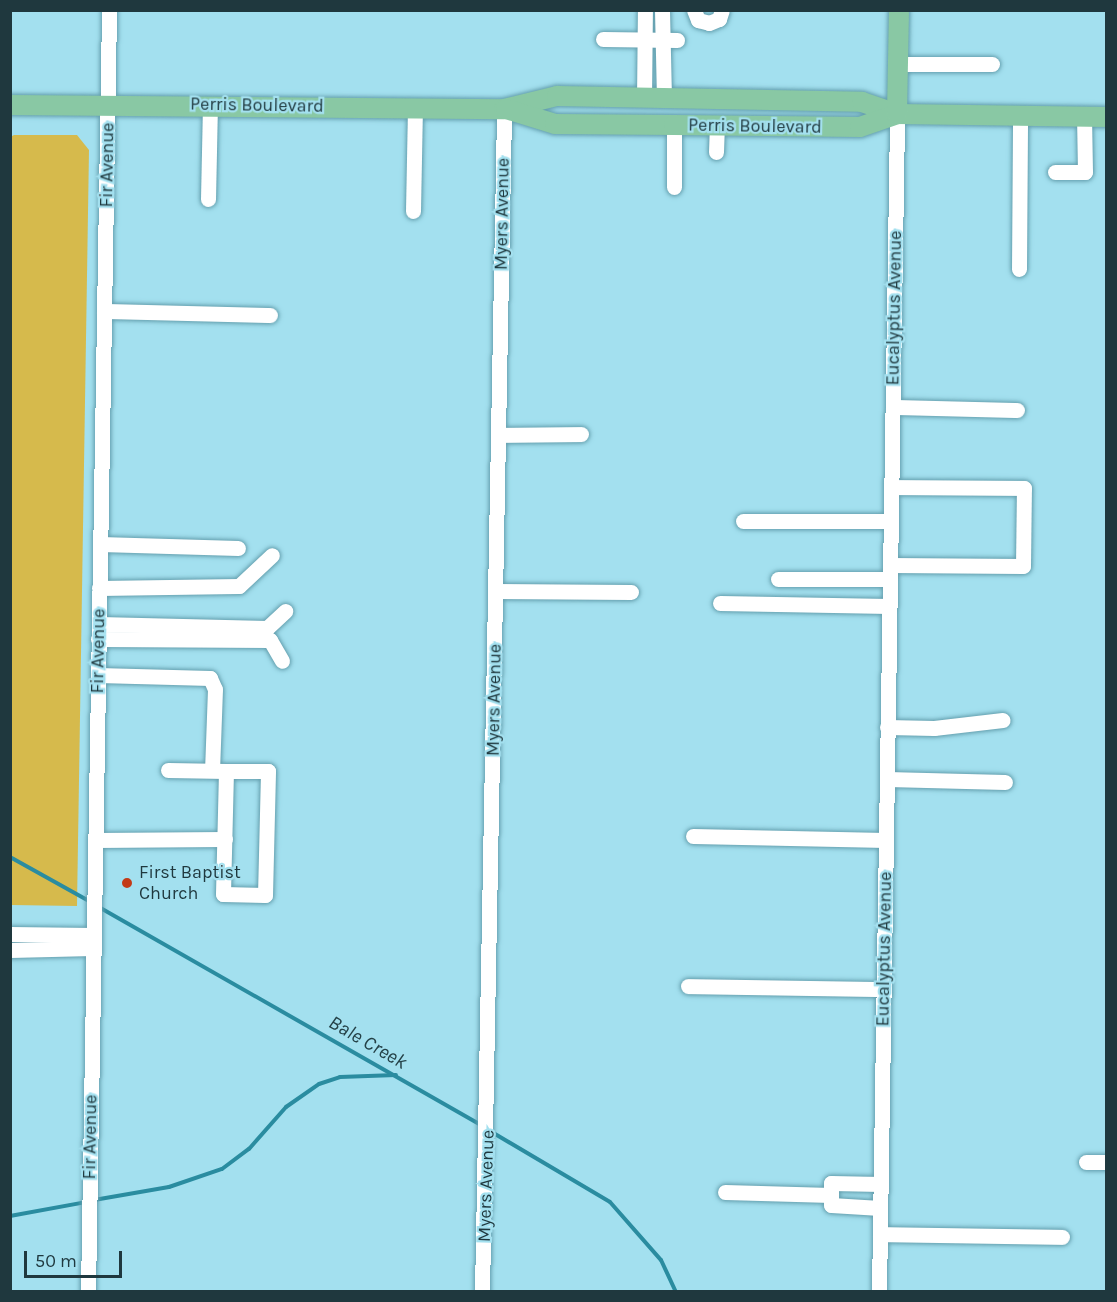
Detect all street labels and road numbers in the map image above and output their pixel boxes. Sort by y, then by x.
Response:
street label: Perris Boulevard [190,93,324,117]
street label: Perris Boulevard [688,114,822,138]
street label: Fir Avenue [95,122,119,208]
street label: Myers Avenue [490,158,514,270]
street label: Eucalyptus Avenue [882,230,906,386]
street label: Fir Avenue [86,608,110,694]
street label: Myers Avenue [482,644,506,756]
street label: Eucalyptus Avenue [872,871,896,1027]
street label: Fir Avenue [78,1094,102,1180]
street label: Myers Avenue [473,1129,499,1243]

